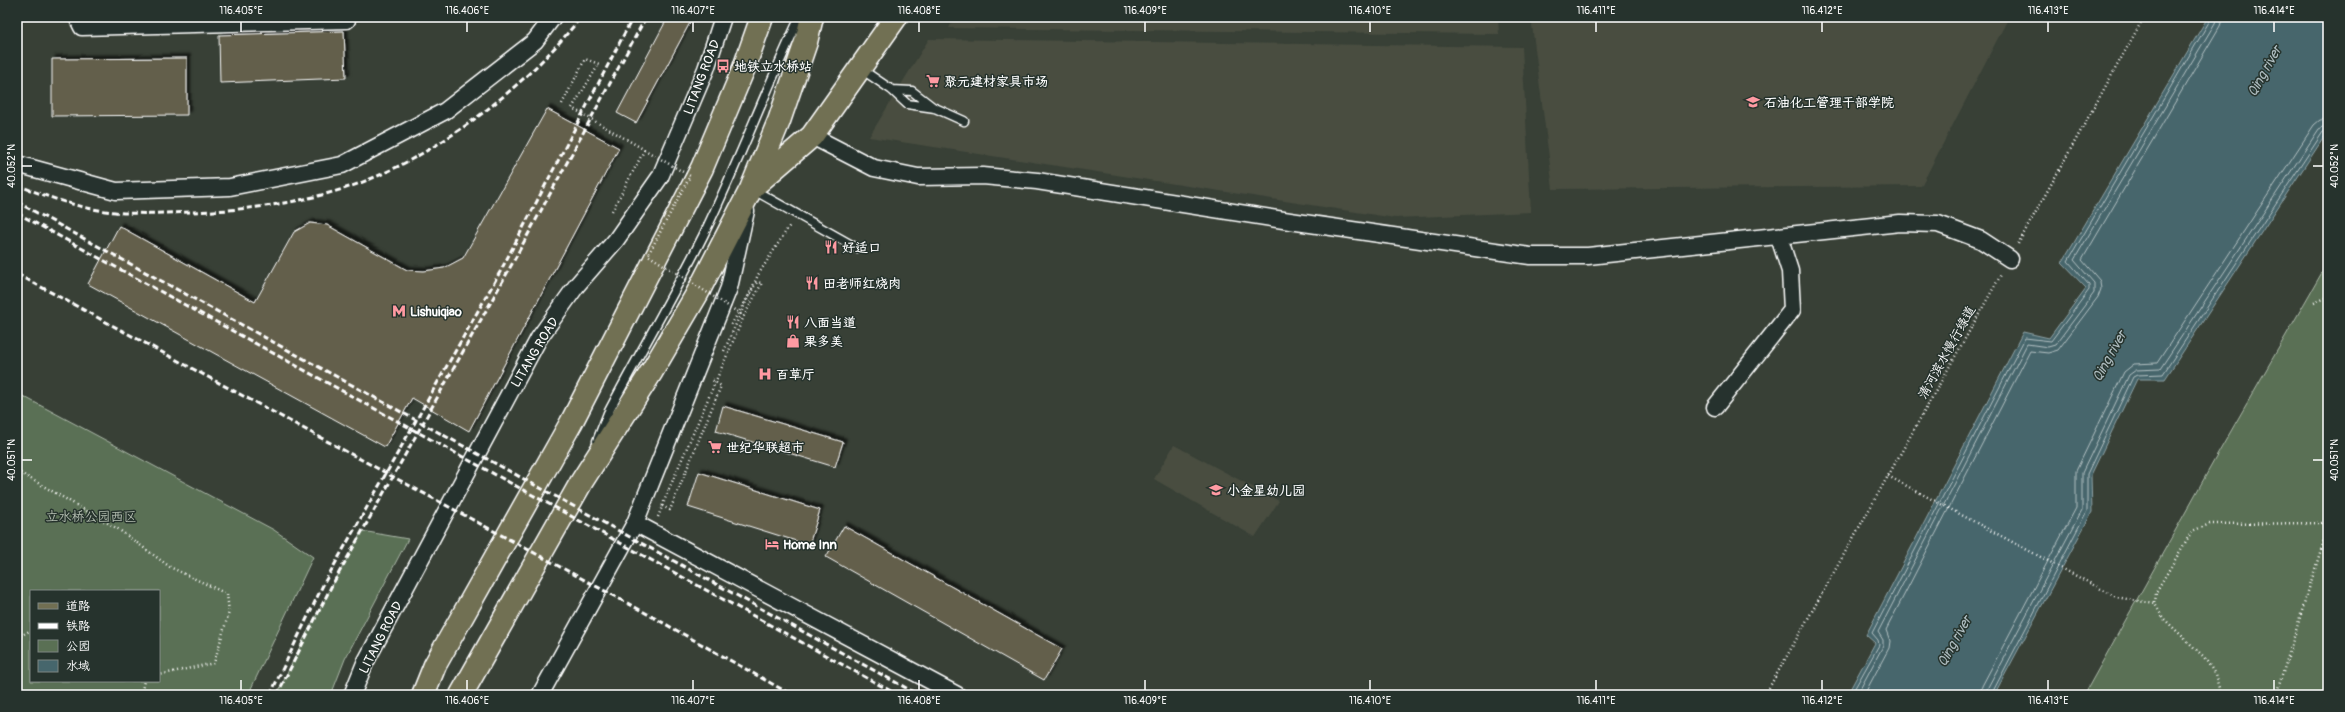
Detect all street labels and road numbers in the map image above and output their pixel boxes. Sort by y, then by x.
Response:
street label: LITANG ROAD [680,38,724,117]
street label: 清河滨水慢行绿道 [1915,303,1979,402]
street label: LITANG ROAD [508,315,562,390]
street label: LITANG ROAD [356,599,406,676]

